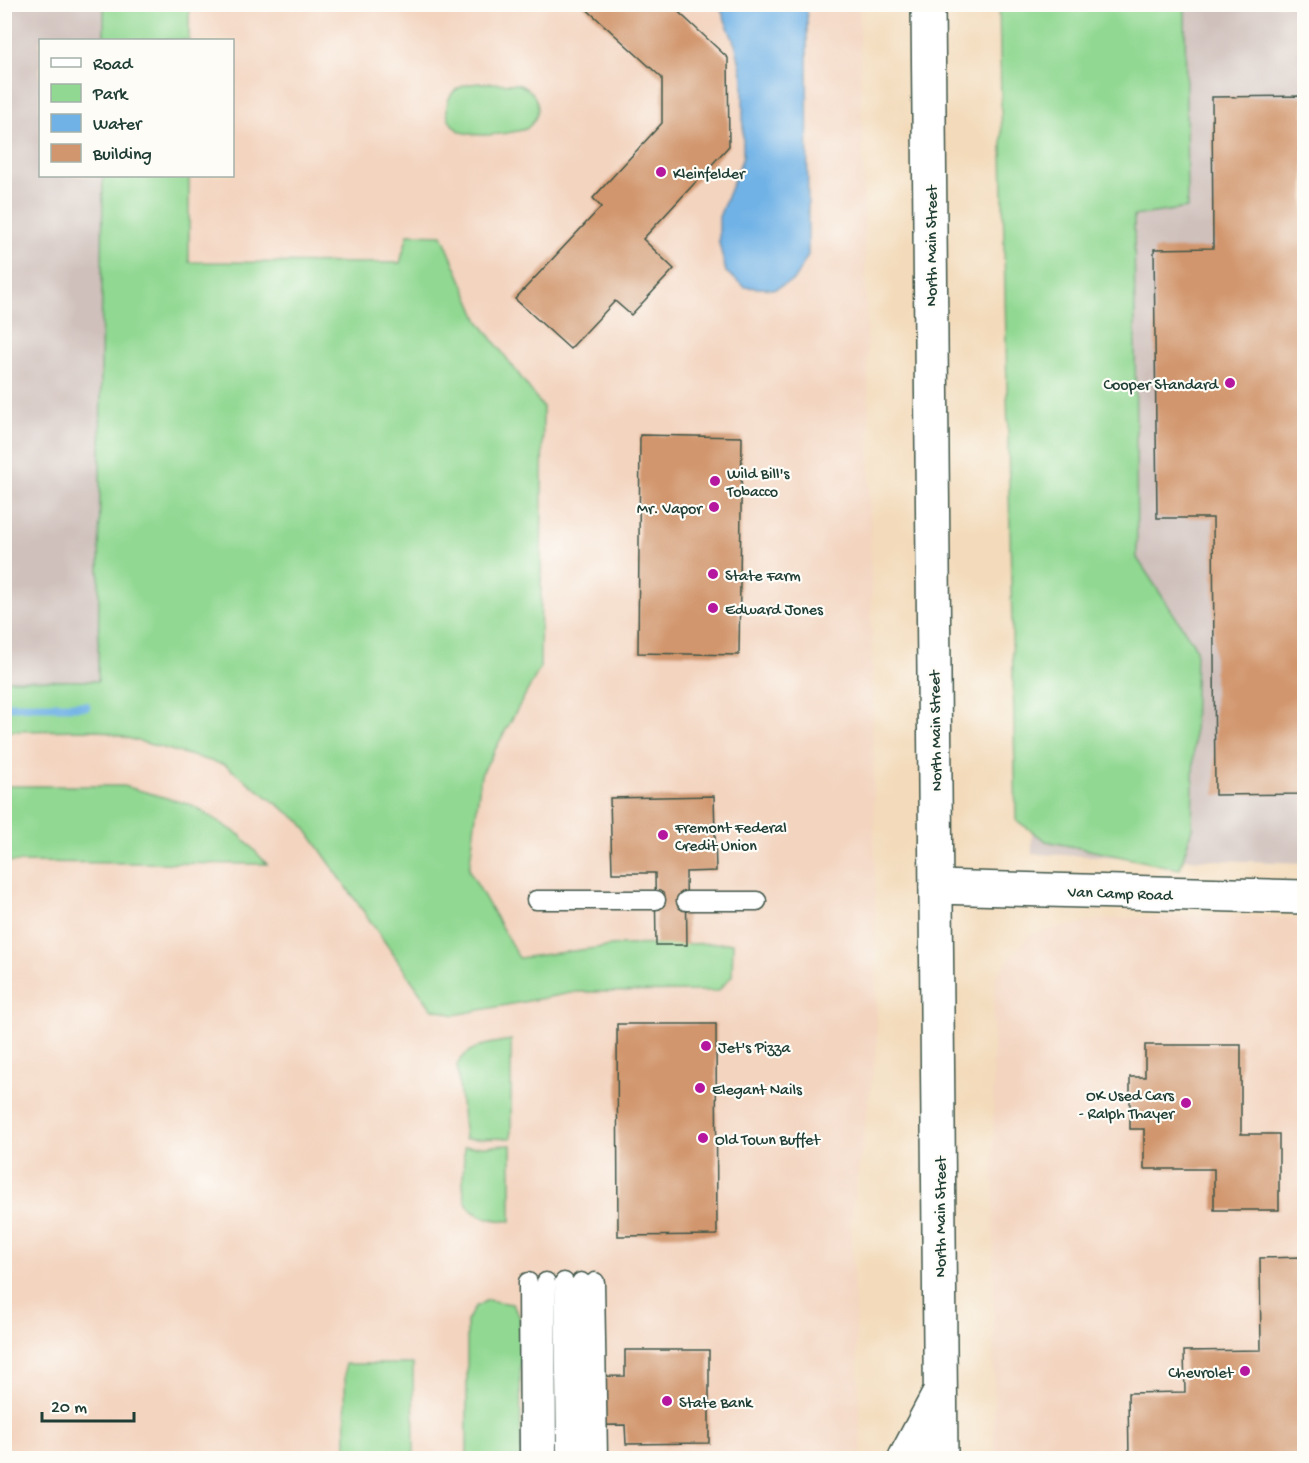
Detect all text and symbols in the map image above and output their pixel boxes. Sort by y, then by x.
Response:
legend [39,39,234,177]
text: Road [93,55,134,76]
text: Park [92,85,129,106]
text: Water [93,115,143,136]
text: Building [92,145,152,166]
marker: Kleinfelder [654,165,668,179]
place label: Kleinfelder [673,166,746,185]
street label: North Main Street [924,184,943,306]
marker: Cooper Standard [1223,376,1237,390]
place label: Cooper Standard [1103,377,1220,396]
place label: Wild Bill's Tobacco [726,466,791,503]
marker: Wild Bill's Tobacco [708,474,722,488]
marker: Mr. Vapor [707,500,721,514]
place label: Mr. Vapor [637,501,703,520]
marker: State Farm [706,567,720,581]
place label: State Farm [725,568,801,587]
marker: Edward Jones [706,601,720,615]
place label: Edward Jones [725,602,824,621]
street label: North Main Street [927,669,948,792]
place label: Fremont Federal Credit Union [674,820,787,857]
marker: Fremont Federal Credit Union [656,828,670,842]
street label: Van Camp Road [1066,884,1174,907]
marker: Jet's Pizza [699,1039,713,1053]
place label: Jet's Pizza [718,1040,791,1059]
marker: Elegant Nails [693,1081,707,1095]
place label: Elegant Nails [712,1082,803,1101]
place label: OK Used Cars - Ralph Thayer [1079,1088,1175,1125]
marker: OK Used Cars - Ralph Thayer [1179,1096,1193,1110]
marker: Old Town Buffet [696,1131,710,1145]
place label: Old Town Buffet [715,1132,821,1151]
street label: North Main Street [933,1155,952,1277]
marker: Chevrolet [1238,1364,1252,1378]
place label: Chevrolet [1168,1365,1234,1384]
scale bar [42,1385,134,1423]
marker: State Bank [660,1394,674,1408]
place label: State Bank [679,1395,754,1414]
text: 20 m [51,1398,87,1419]

